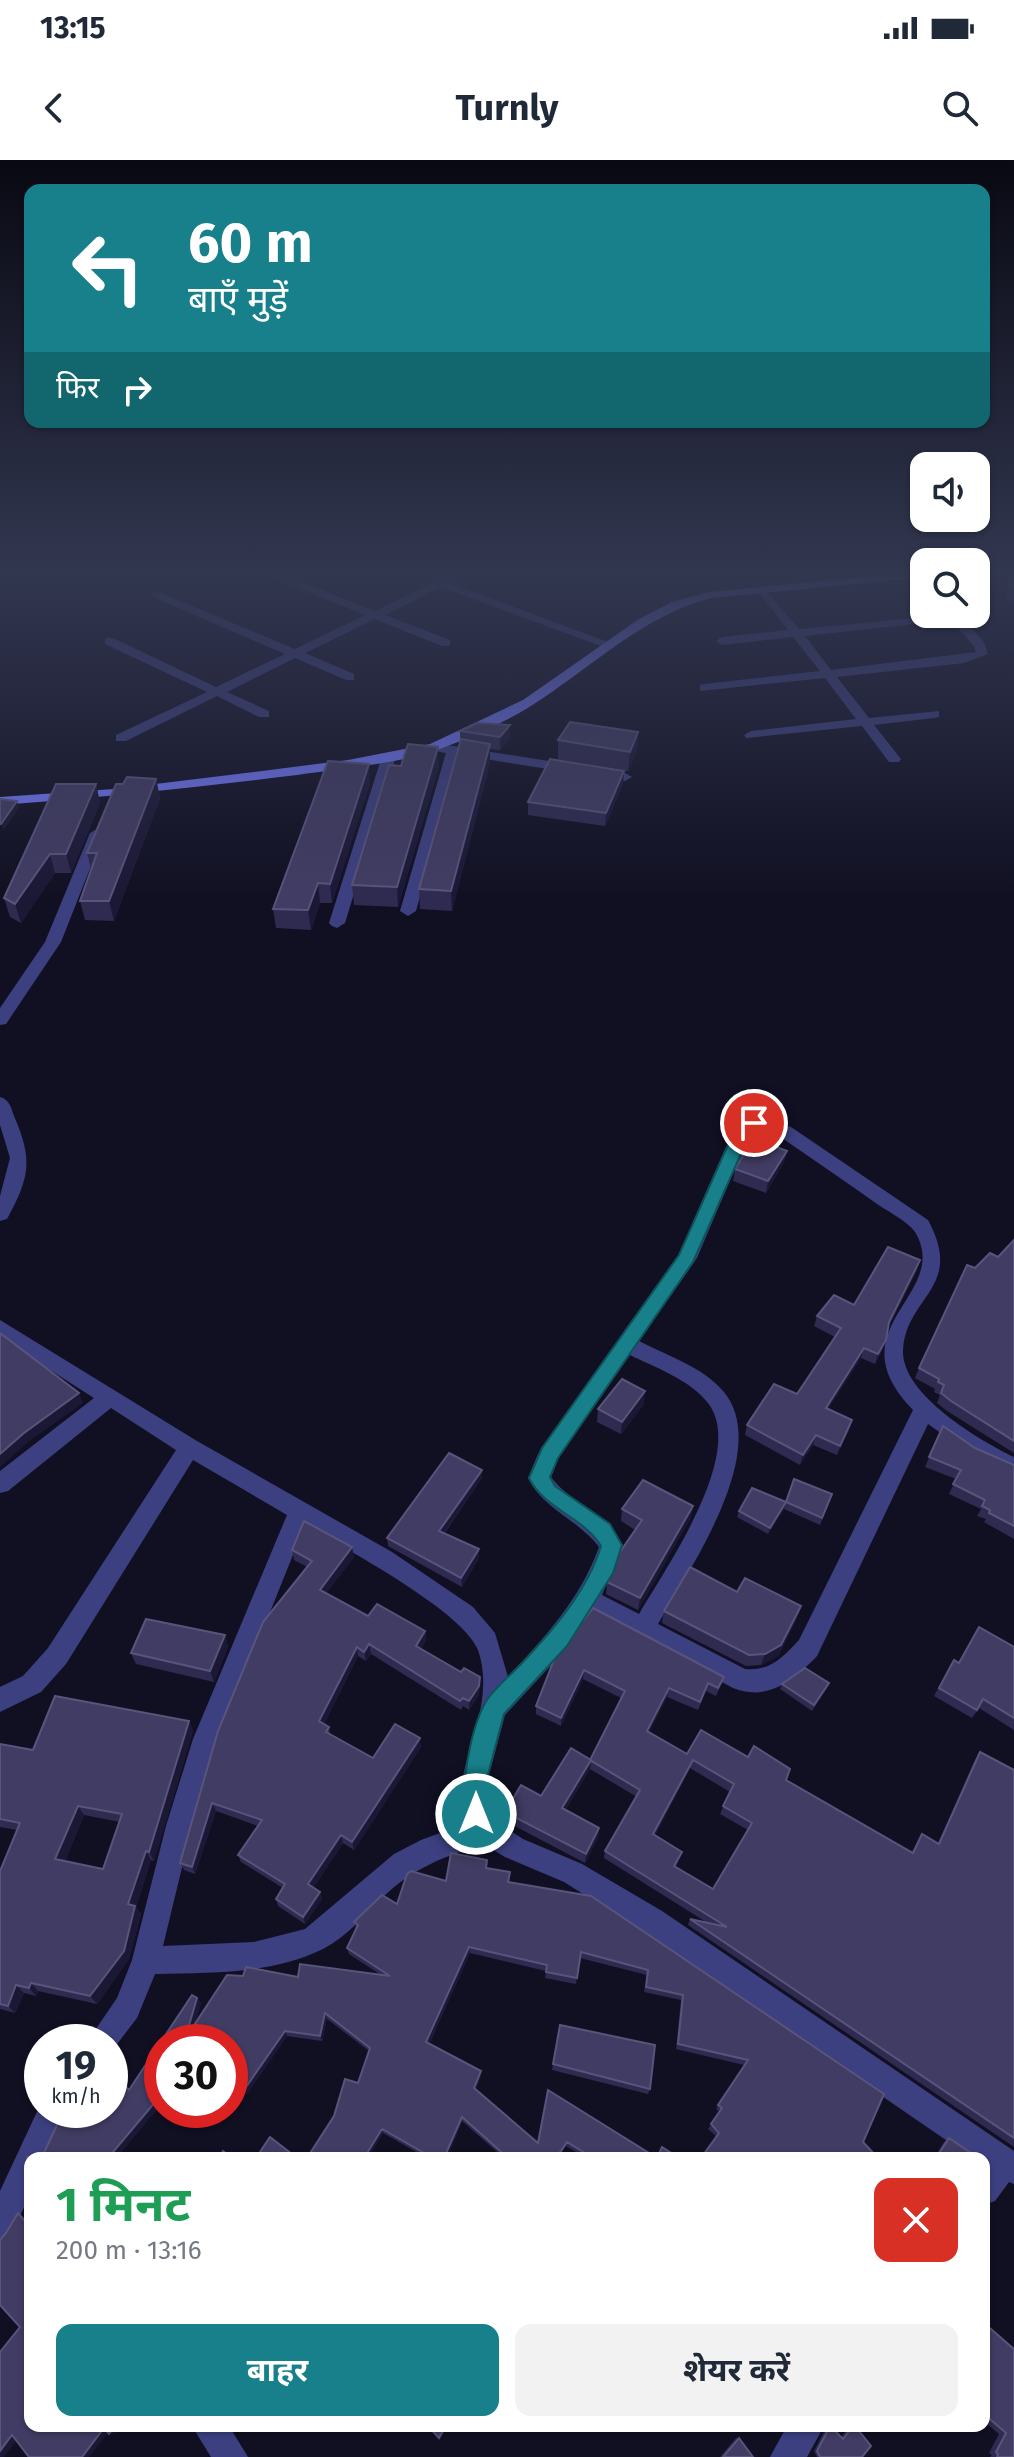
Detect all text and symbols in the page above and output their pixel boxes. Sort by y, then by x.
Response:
text: 13:15 [40,10,106,46]
icon: back [32,86,76,130]
text: Turnly [456,86,558,130]
icon: search [938,86,982,130]
text: 60 m [188,210,313,277]
icon: left [56,216,160,320]
text: बाएँ मुड़ें [188,278,288,322]
icon: right [115,368,159,412]
text: फिर [56,370,99,406]
map controls [910,452,990,628]
button: sound [910,452,990,532]
button: search [910,548,990,628]
pin [720,1089,788,1157]
icon: arrive [732,1101,776,1145]
position arrow [434,1772,518,1856]
speed limit sign: 30 [144,2024,248,2128]
text: 19 [56,2042,96,2090]
text: km/h [51,2084,101,2108]
text: 1 मिनट [56,2176,190,2234]
button: close [874,2178,958,2262]
text: 200 m · 13:16 [56,2235,202,2266]
button: बाहर [56,2324,499,2416]
button: शेयर करें [515,2324,958,2416]

